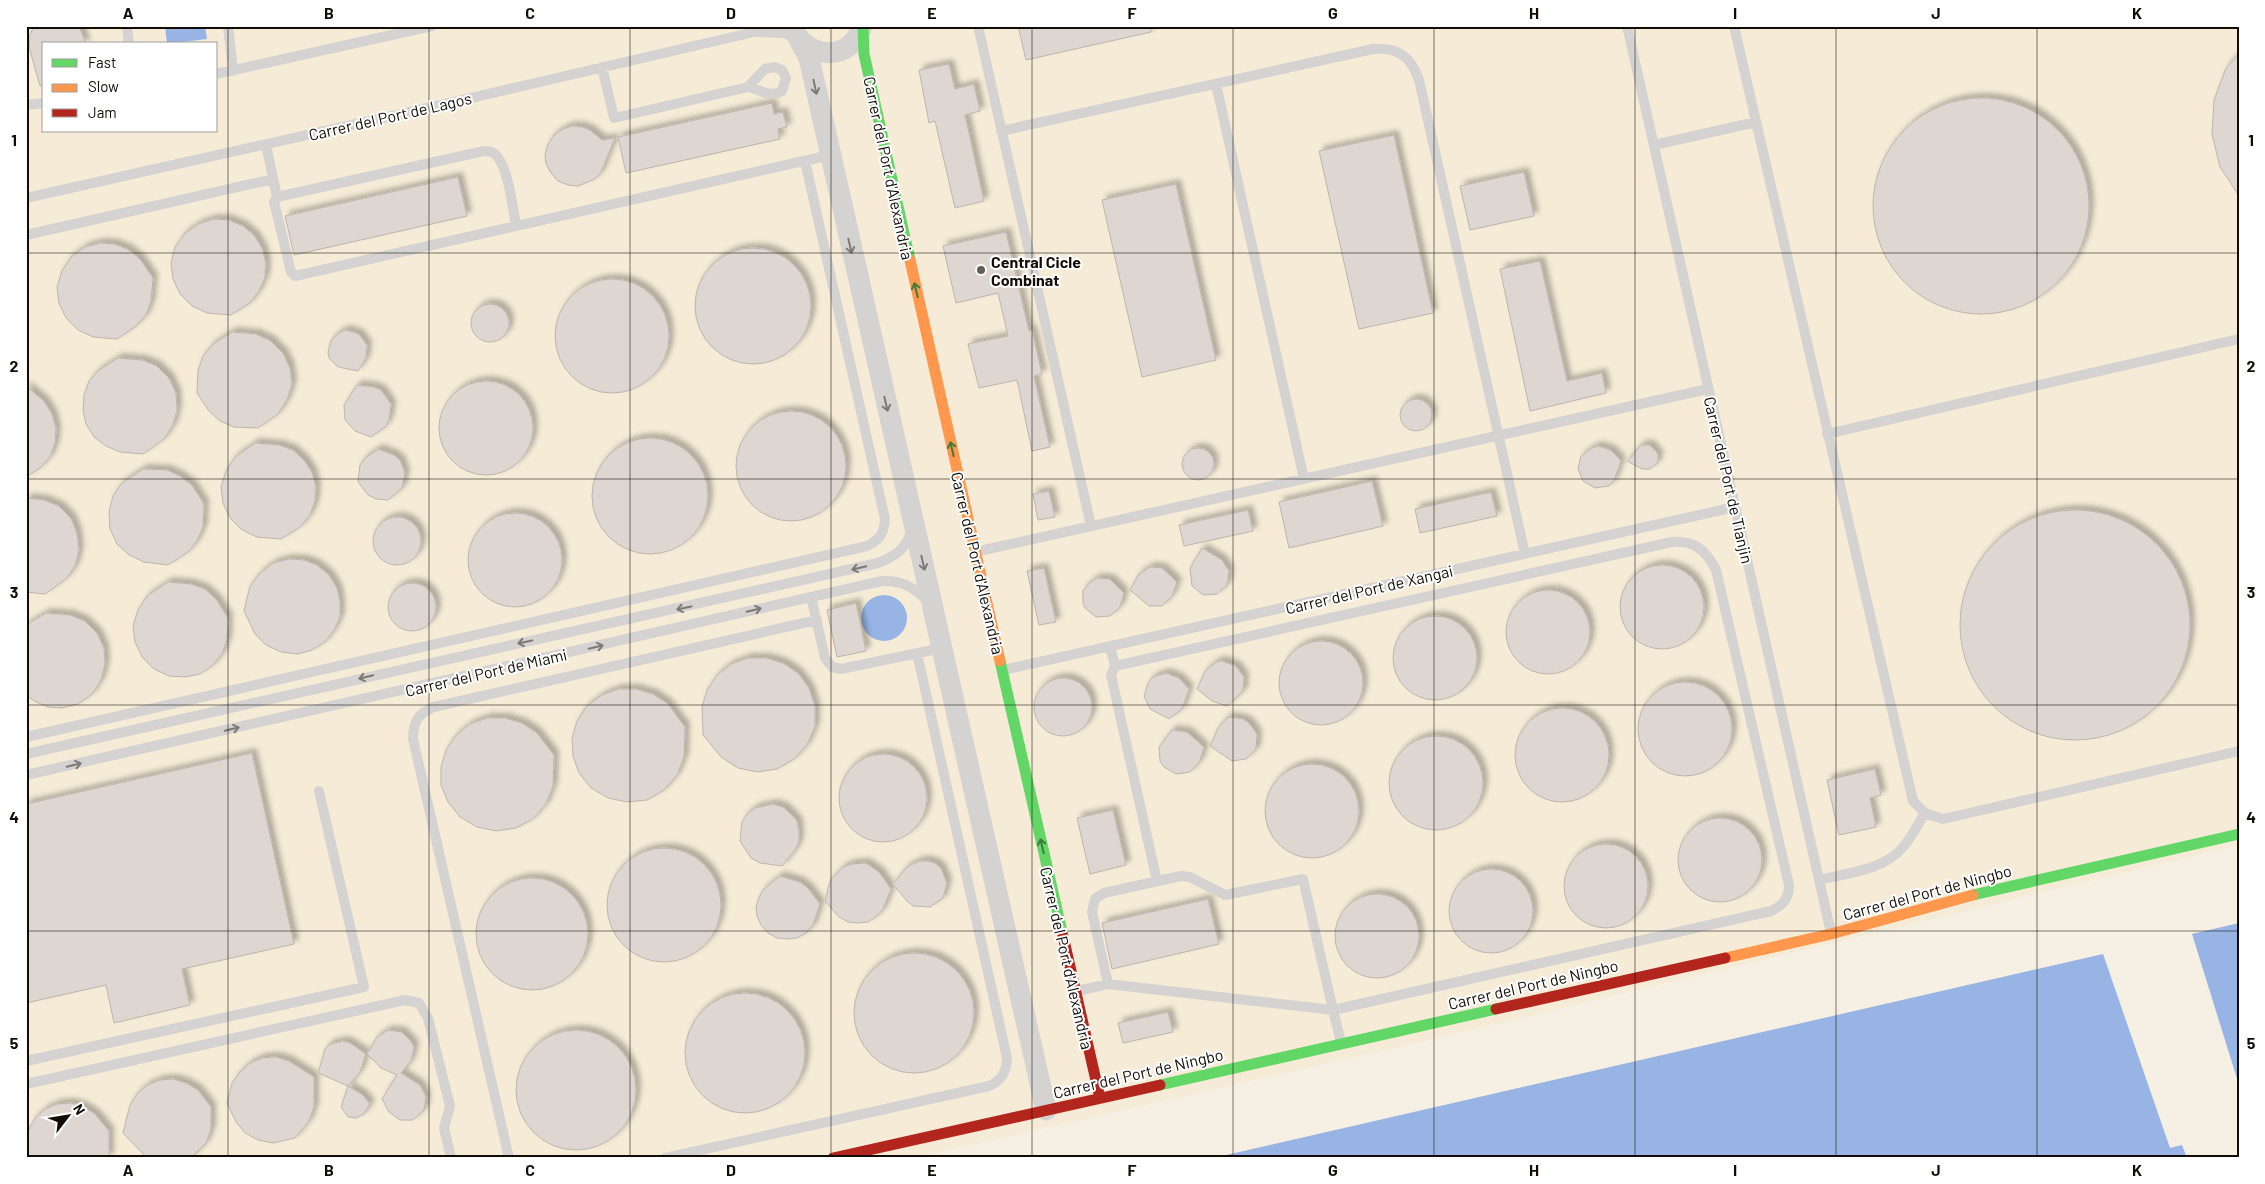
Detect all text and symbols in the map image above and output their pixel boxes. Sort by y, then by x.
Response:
text: A [123,3,134,22]
text: B [324,3,334,22]
text: C [525,3,535,22]
text: D [726,3,736,22]
text: E [927,3,937,22]
text: F [1128,3,1137,22]
text: G [1328,3,1338,22]
text: H [1529,3,1539,22]
text: I [1733,3,1737,22]
text: J [1931,3,1941,22]
text: K [2132,3,2142,22]
legend [42,42,218,132]
text: Fast [88,53,116,71]
street label: Carrer del Port d'Alexandria [860,75,918,261]
text: Slow [88,77,119,95]
one-way arrow [811,79,820,95]
street label: Carrer del Port de Lagos [307,88,473,144]
text: Jam [88,103,117,121]
text: 1 [11,130,17,149]
text: 1 [2248,130,2254,149]
one-way arrow [846,237,855,253]
place label: Central Cicle Combinat [991,252,1081,289]
marker: Central Cicle Combinat [975,264,987,276]
one-way arrow [911,282,920,298]
text: 2 [10,356,19,375]
text: 2 [2247,356,2256,375]
street label: Carrer del Port de Tianjin [1701,395,1757,565]
one-way arrow [882,396,892,412]
one-way arrow [946,441,956,457]
street label: Carrer del Port d'Alexandria [948,470,1008,656]
one-way arrow [919,554,928,570]
street label: Carrer del Port de Xangai [1283,560,1455,618]
one-way arrow [851,563,867,573]
text: 3 [10,582,18,601]
text: 3 [2247,582,2255,601]
one-way arrow [676,604,692,613]
one-way arrow [746,605,762,615]
one-way arrow [517,638,533,648]
one-way arrow [587,642,603,651]
street label: Carrer del Port de Miami [403,644,569,700]
one-way arrow [359,673,375,682]
one-way arrow [224,724,240,733]
one-way arrow [65,759,81,769]
text: 4 [9,807,19,826]
text: 4 [2246,807,2256,826]
one-way arrow [1037,838,1046,854]
street label: Carrer del Port de Ningbo [1841,860,2013,924]
street label: Carrer del Port d'Alexandria [1037,865,1097,1051]
street label: Carrer del Port de Ningbo [1446,955,1620,1013]
text: 5 [10,1033,19,1052]
text: 5 [2247,1033,2256,1052]
street label: Carrer del Port de Ningbo [1051,1044,1225,1102]
north arrow [42,1092,92,1142]
text: N [70,1101,89,1117]
text: A [123,1160,134,1179]
text: B [324,1160,334,1179]
text: C [525,1160,535,1179]
text: D [726,1160,736,1179]
text: E [927,1160,937,1179]
text: F [1128,1160,1137,1179]
text: G [1328,1160,1338,1179]
text: H [1529,1160,1539,1179]
text: I [1733,1160,1737,1179]
text: J [1931,1160,1941,1179]
text: K [2132,1160,2142,1179]

